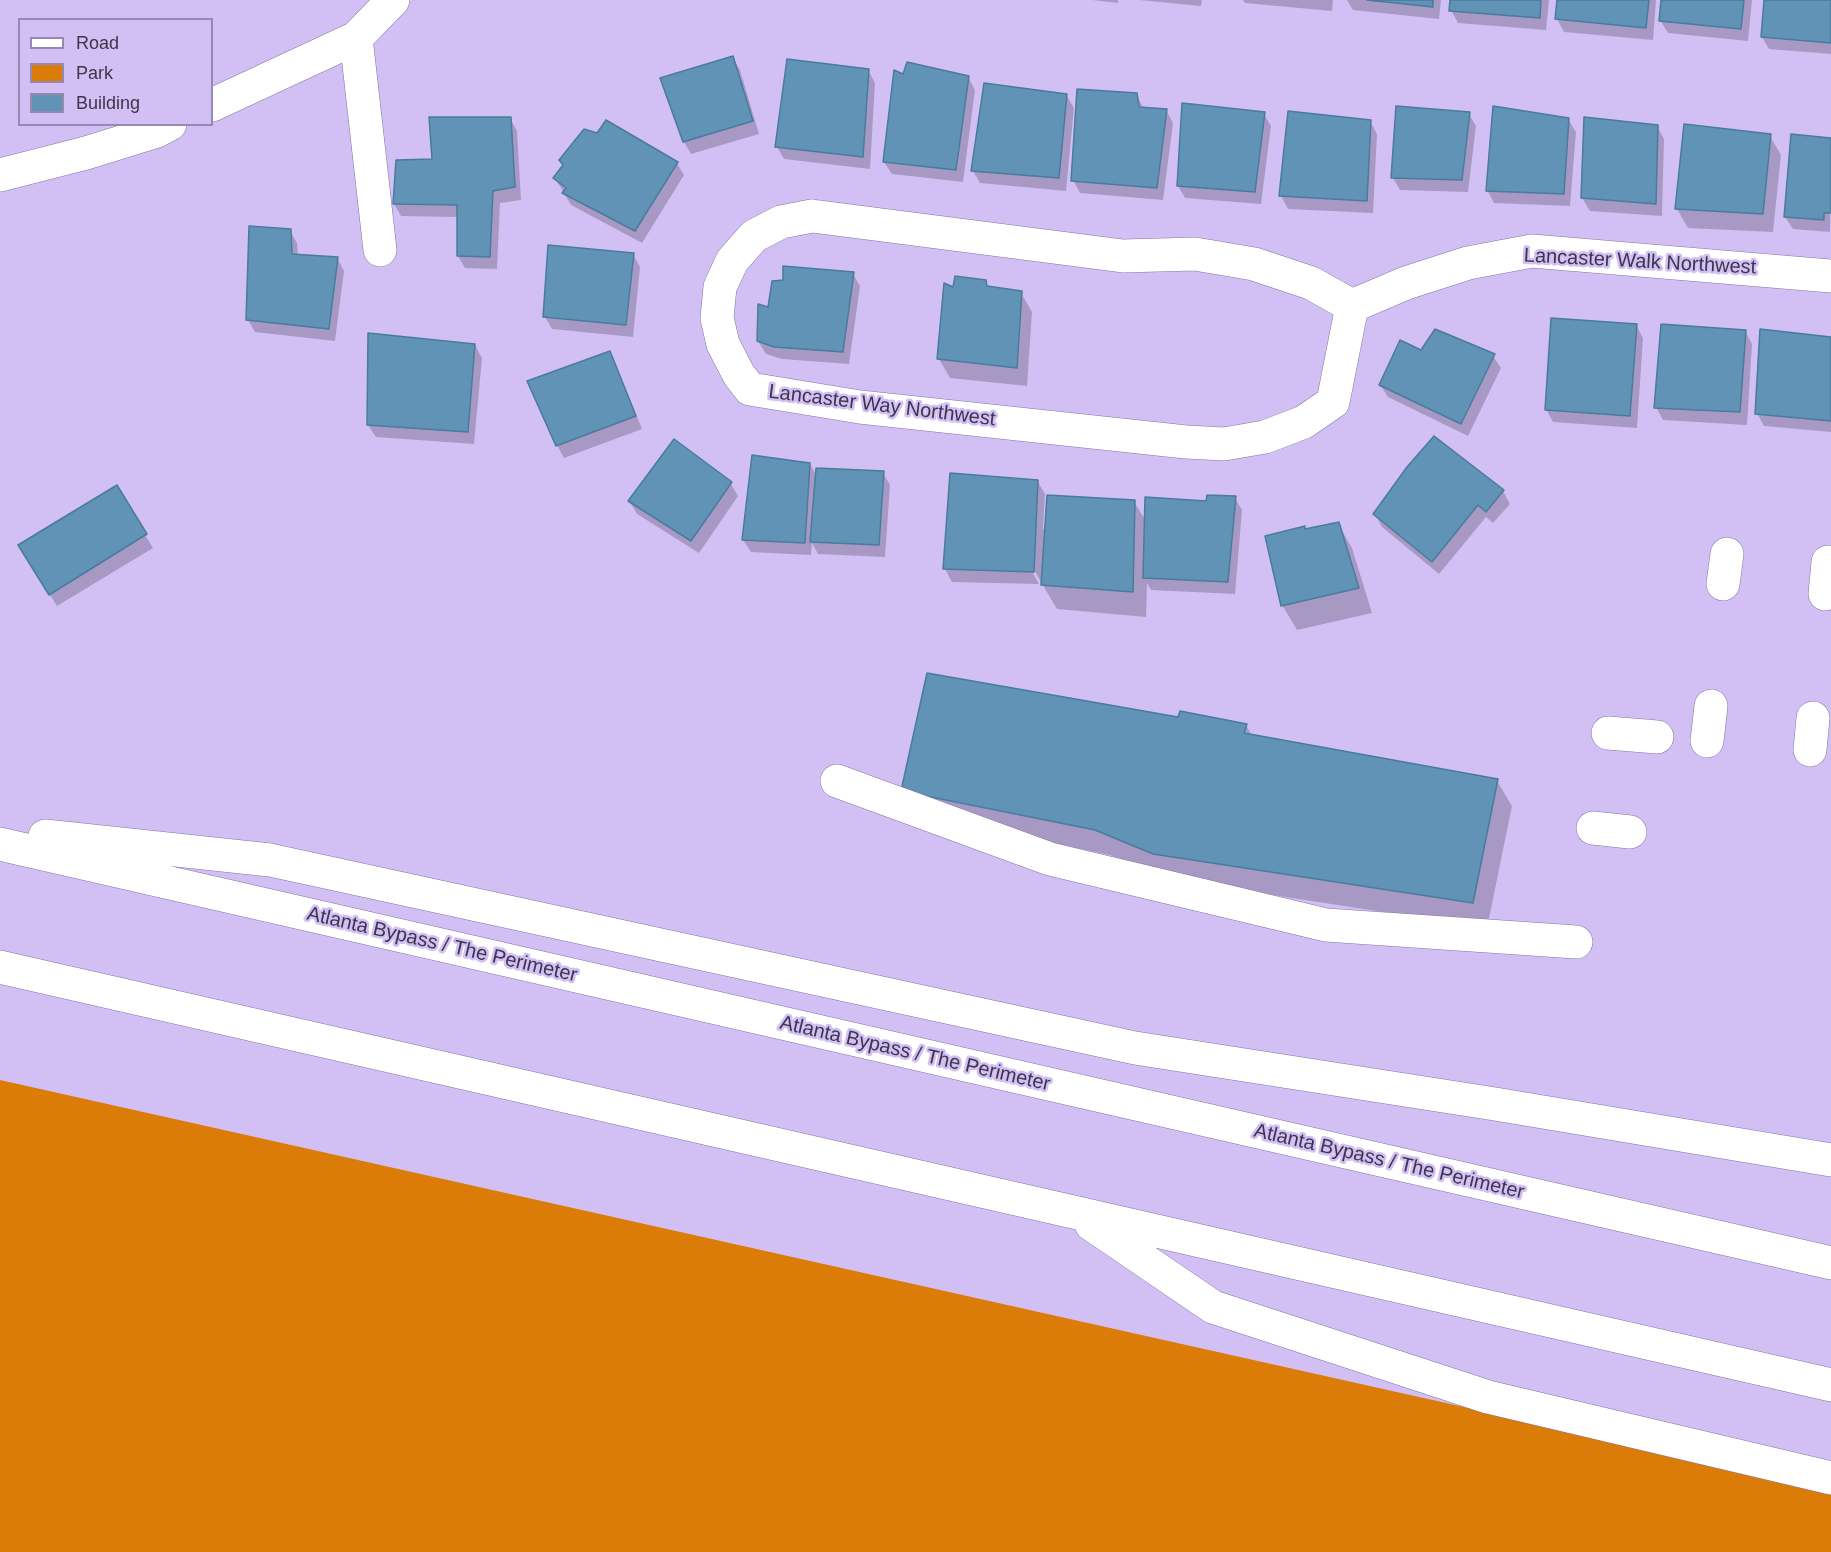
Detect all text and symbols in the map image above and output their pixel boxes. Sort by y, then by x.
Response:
legend [18,18,213,126]
text: Road [76,33,119,53]
text: Park [76,63,113,83]
text: Building [76,93,140,113]
street label: Lancaster Walk Northwest [1523,244,1757,280]
street label: Lancaster Way Northwest [767,380,997,432]
street label: Atlanta Bypass / The Perimeter [304,902,580,988]
street label: Atlanta Bypass / The Perimeter [777,1011,1053,1097]
street label: Atlanta Bypass / The Perimeter [1251,1119,1527,1205]

